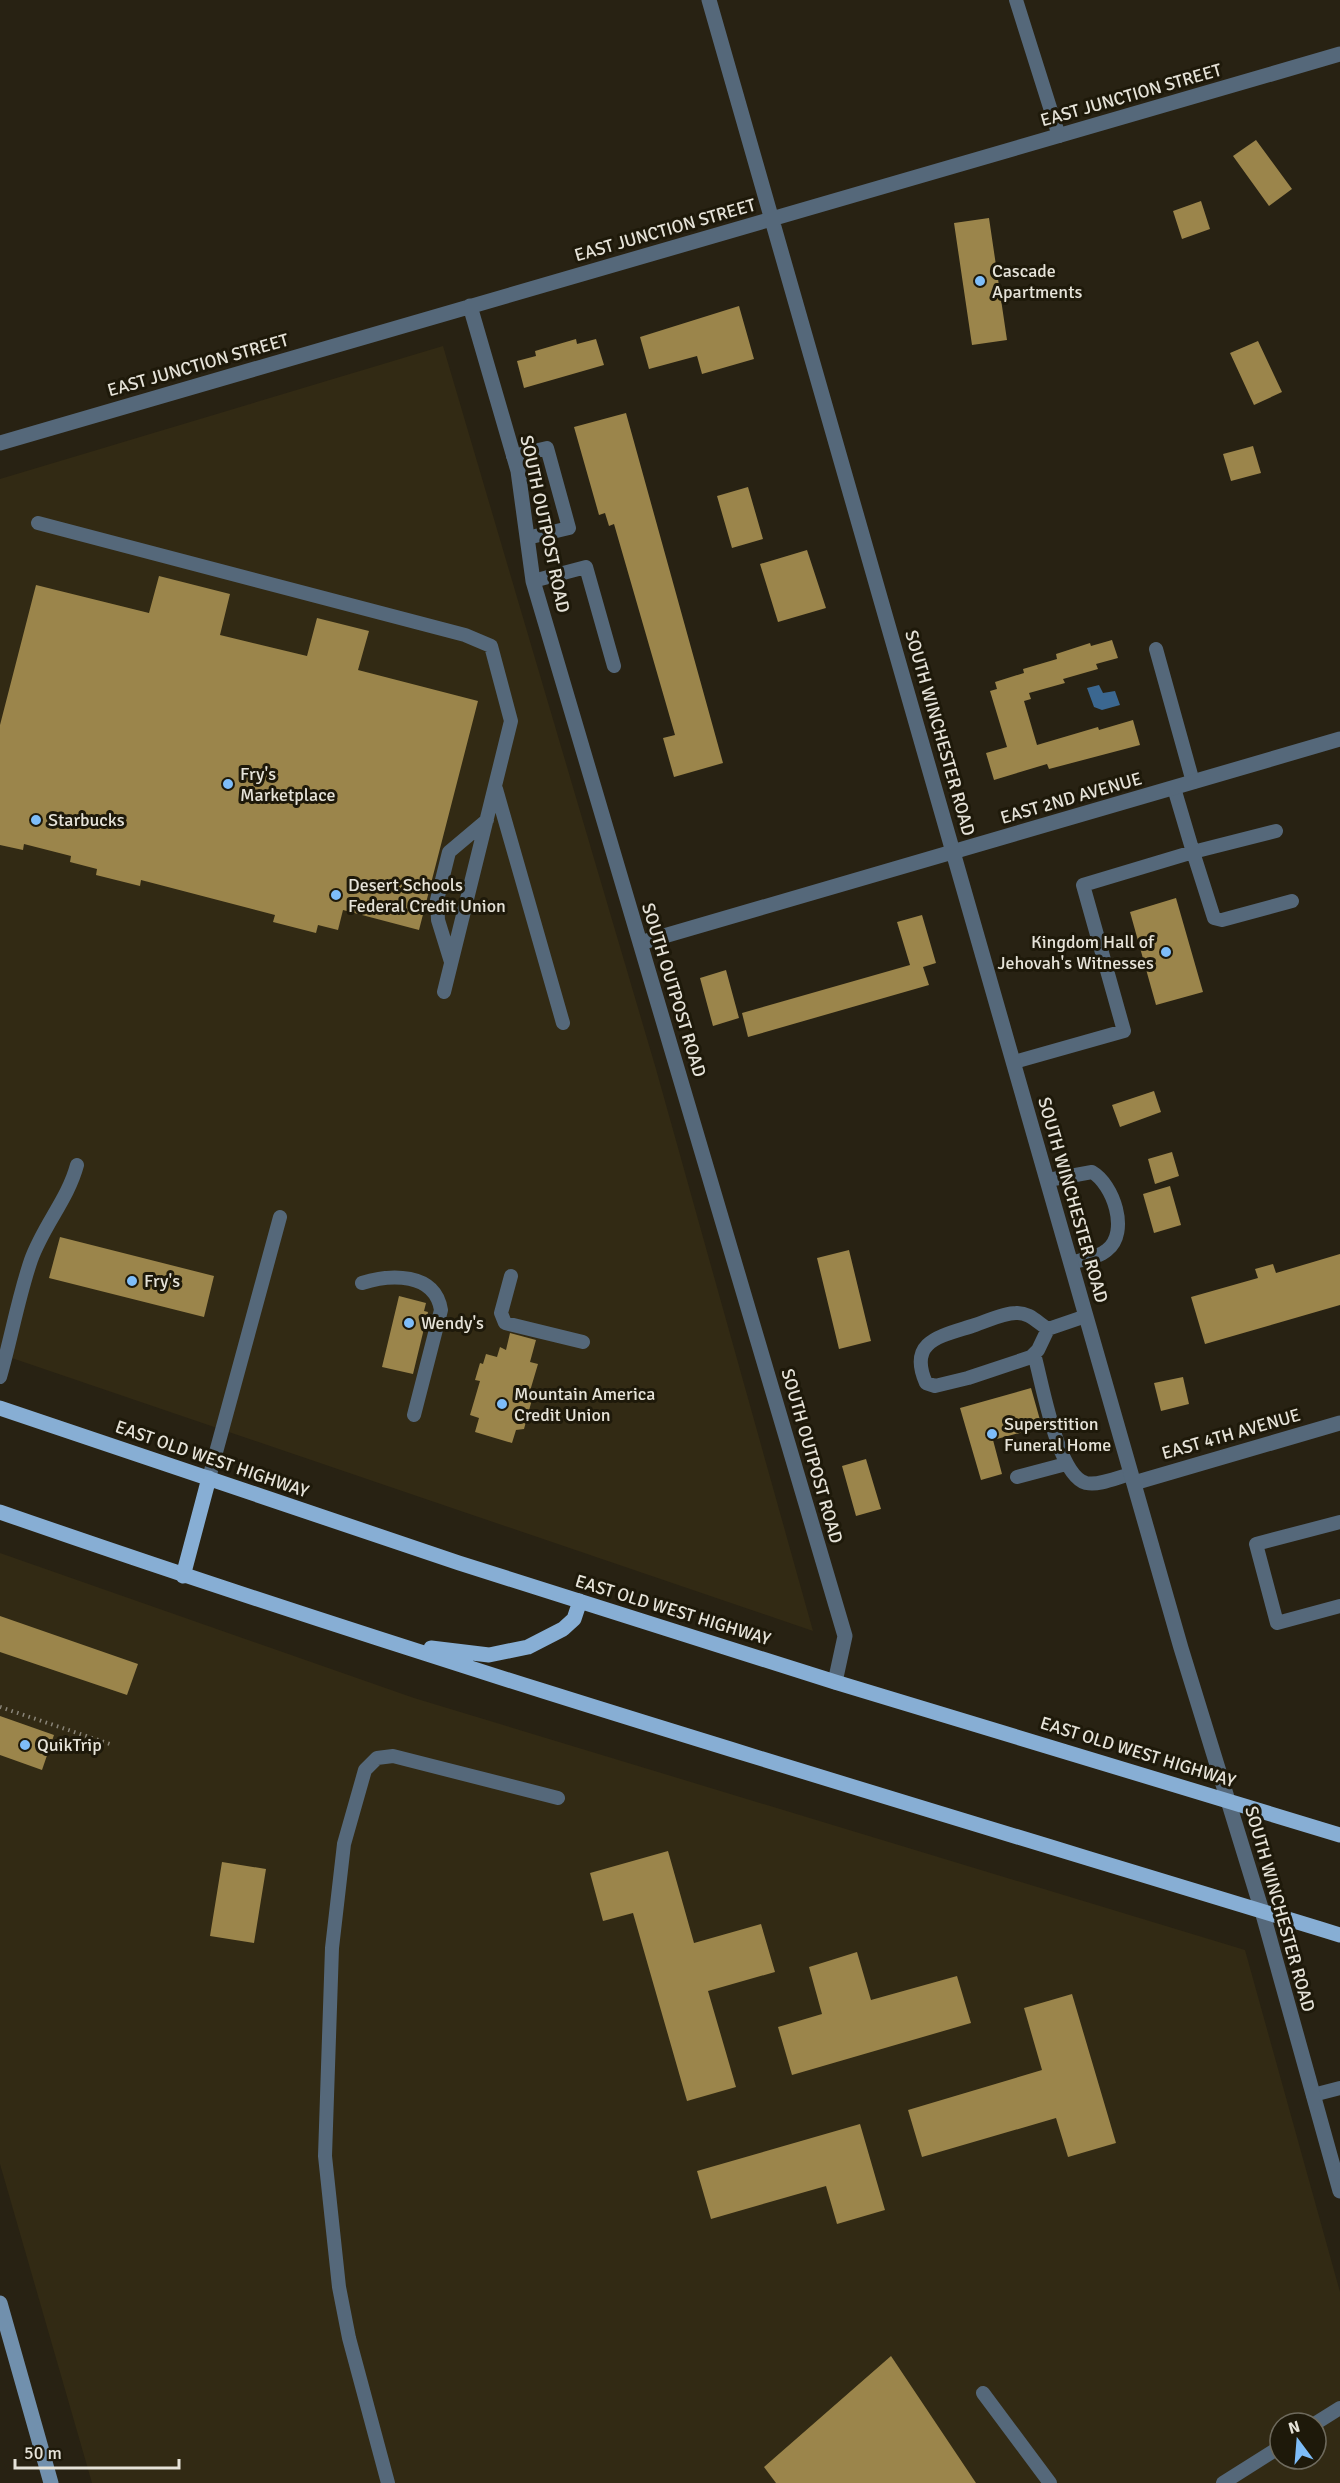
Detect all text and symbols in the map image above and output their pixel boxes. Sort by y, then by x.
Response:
street label: EAST JUNCTION STREET [1038,59,1224,131]
street label: EAST JUNCTION STREET [572,194,758,266]
place label: Cascade Apartments [992,260,1082,303]
marker: Cascade Apartments [973,274,987,288]
street label: EAST JUNCTION STREET [105,329,291,401]
street label: SOUTH OUTPOST ROAD [515,433,575,615]
street label: SOUTH WINCHESTER ROAD [900,628,980,838]
place label: Fry's Marketplace [240,763,336,806]
street label: EAST 2ND AVENUE [998,767,1144,829]
marker: Fry's Marketplace [221,777,235,791]
place label: Starbucks [48,809,125,831]
marker: Starbucks [29,813,43,827]
place label: Desert Schools Federal Credit Union [348,874,506,917]
marker: Desert Schools Federal Credit Union [329,888,343,902]
street label: SOUTH OUTPOST ROAD [637,900,711,1080]
place label: Kingdom Hall of Jehovah's Witnesses [997,931,1155,974]
marker: Kingdom Hall of Jehovah's Witnesses [1159,945,1173,959]
street label: SOUTH WINCHESTER ROAD [1033,1095,1113,1305]
place label: Fry's [144,1270,180,1292]
marker: Fry's [125,1274,139,1288]
place label: Wendy's [421,1312,484,1334]
marker: Wendy's [402,1316,416,1330]
street label: SOUTH OUTPOST ROAD [777,1366,847,1546]
place label: Mountain America Credit Union [514,1383,655,1426]
marker: Mountain America Credit Union [495,1397,509,1411]
street label: EAST 4TH AVENUE [1159,1404,1303,1464]
place label: Superstition Funeral Home [1004,1413,1111,1456]
street label: EAST OLD WEST HIGHWAY [112,1416,312,1502]
marker: Superstition Funeral Home [985,1427,999,1441]
street label: EAST OLD WEST HIGHWAY [573,1570,773,1650]
street label: EAST OLD WEST HIGHWAY [1038,1712,1238,1792]
place label: QuikTrip [37,1734,102,1756]
marker: QuikTrip [18,1738,32,1752]
street label: SOUTH WINCHESTER ROAD [1240,1804,1320,2014]
north arrow [1268,2411,1328,2471]
text: N [1286,2416,1302,2439]
scale bar [15,2432,178,2470]
text: 50 m [24,2442,62,2464]

